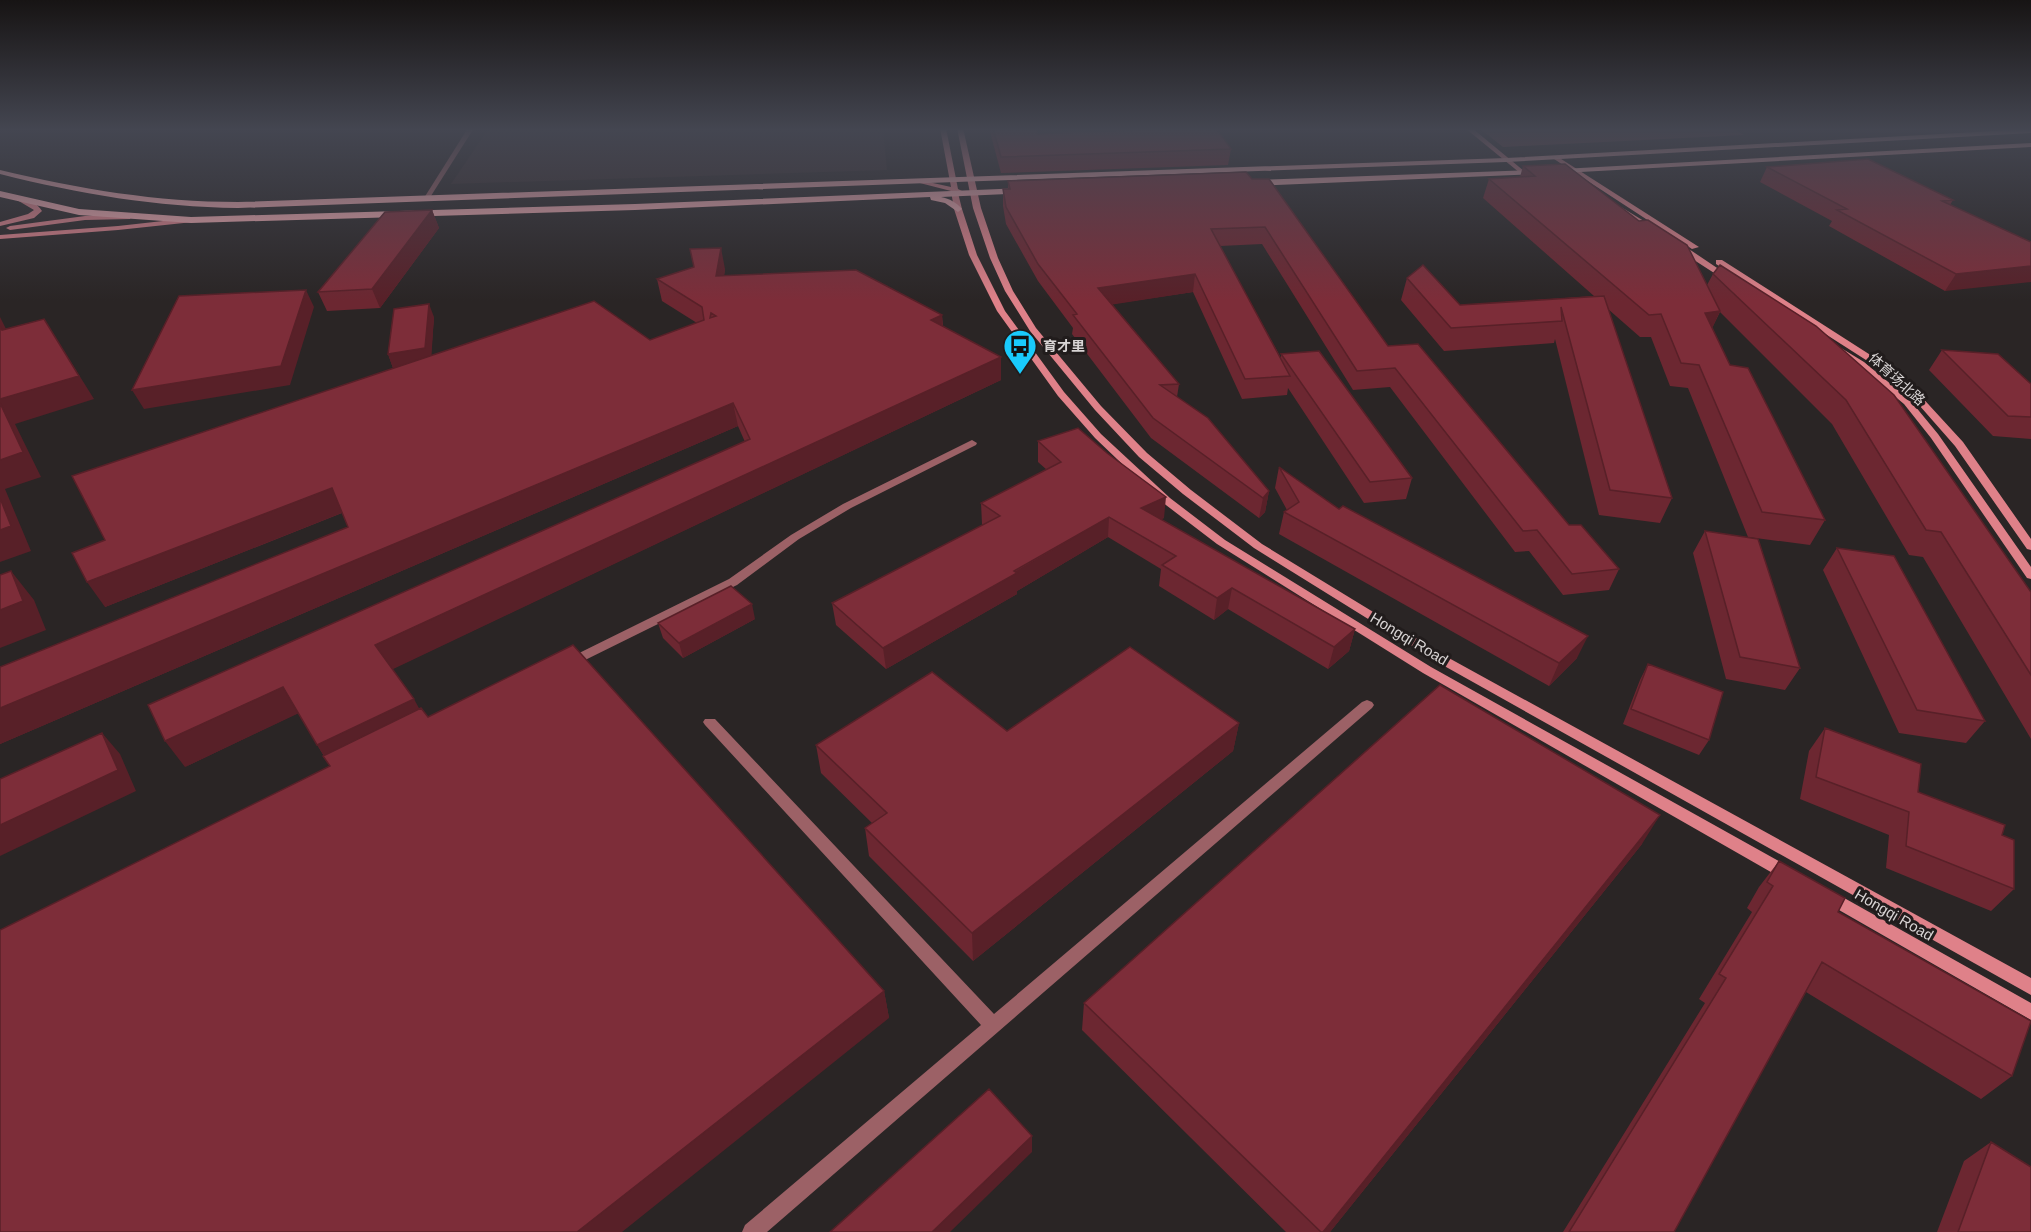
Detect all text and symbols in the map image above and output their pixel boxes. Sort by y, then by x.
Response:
bus stop icon: 育才里 [1002,328,1038,375]
place label: 育才里 [1043,338,1085,354]
street label: 体育场北路 [1866,350,1928,408]
street label: Hongqi Road [1367,609,1451,668]
street label: Hongqi Road [1852,885,1936,944]

